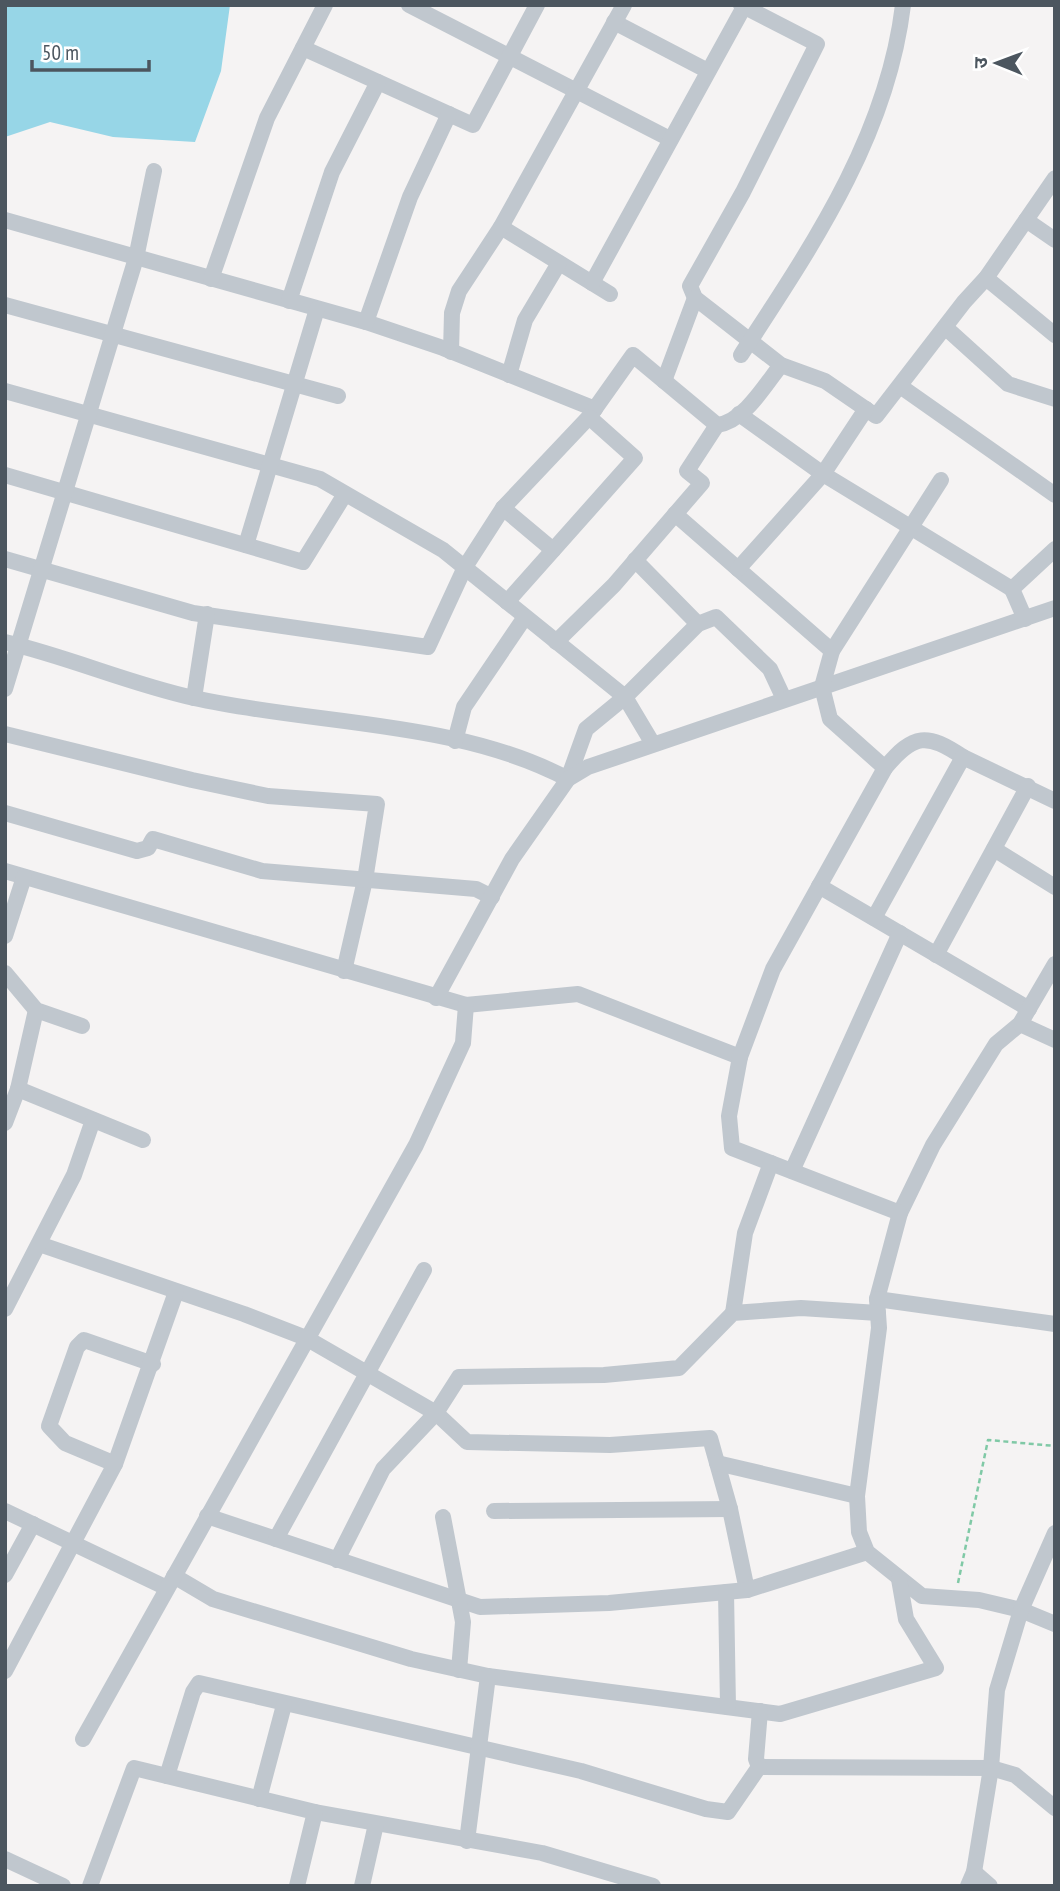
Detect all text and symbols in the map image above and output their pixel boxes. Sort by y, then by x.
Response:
scale bar [32,28,149,72]
north arrow [962,28,1032,98]
text: 50 m [42,39,79,66]
text: उ [968,56,992,68]

